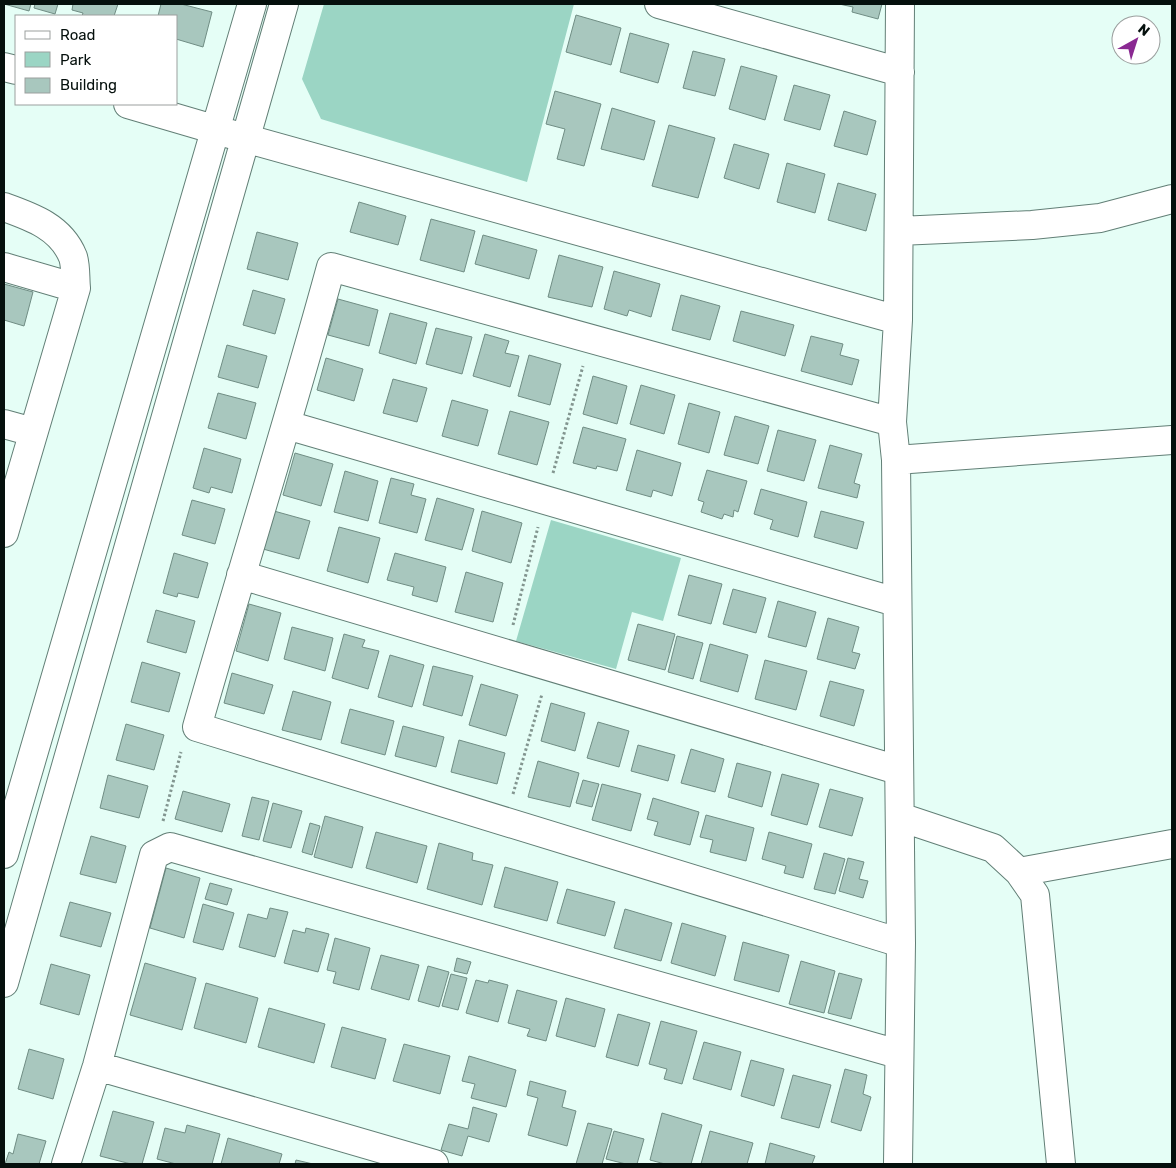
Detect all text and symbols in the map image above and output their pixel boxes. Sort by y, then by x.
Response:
legend [15,15,178,105]
north arrow [1111,15,1161,65]
text: N [1135,21,1153,40]
text: Road [60,26,96,44]
text: Park [60,51,91,69]
text: Building [60,76,117,94]

